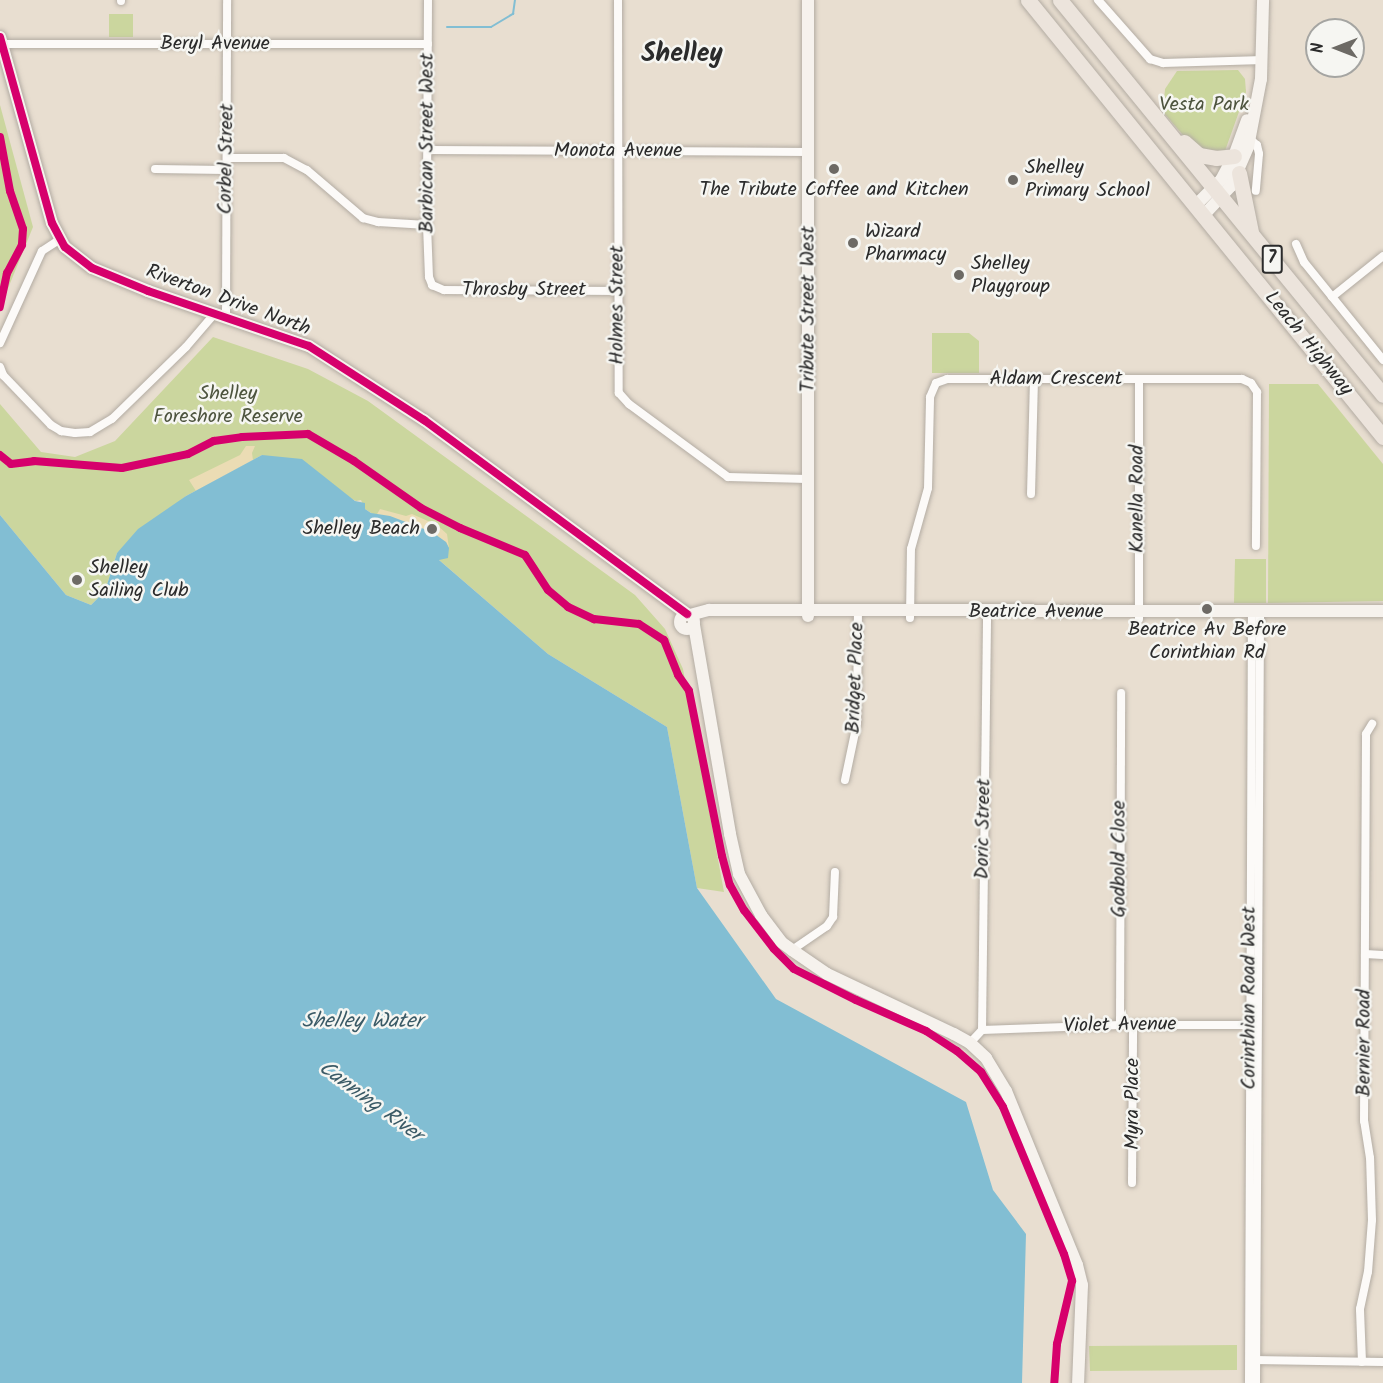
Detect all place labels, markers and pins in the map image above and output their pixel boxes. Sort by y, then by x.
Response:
place label: Shelley Primary School [1025,156,1150,203]
marker: The Tribute Coffee and Kitchen [827,162,841,176]
marker: Shelley Primary School [1006,173,1020,187]
place label: The Tribute Coffee and Kitchen [699,178,969,202]
place label: Wizard Pharmacy [865,220,946,267]
marker: Wizard Pharmacy [846,236,860,250]
place label: Shelley Playgroup [971,252,1050,299]
marker: Shelley Playgroup [952,268,966,282]
place label: Shelley Beach [303,517,420,541]
marker: Shelley Beach [425,522,439,536]
place label: Shelley Sailing Club [89,556,189,603]
marker: Shelley Sailing Club [70,573,84,587]
marker: Beatrice Av Before Corinthian Rd [1200,602,1214,616]
place label: Beatrice Av Before Corinthian Rd [1128,618,1286,665]

